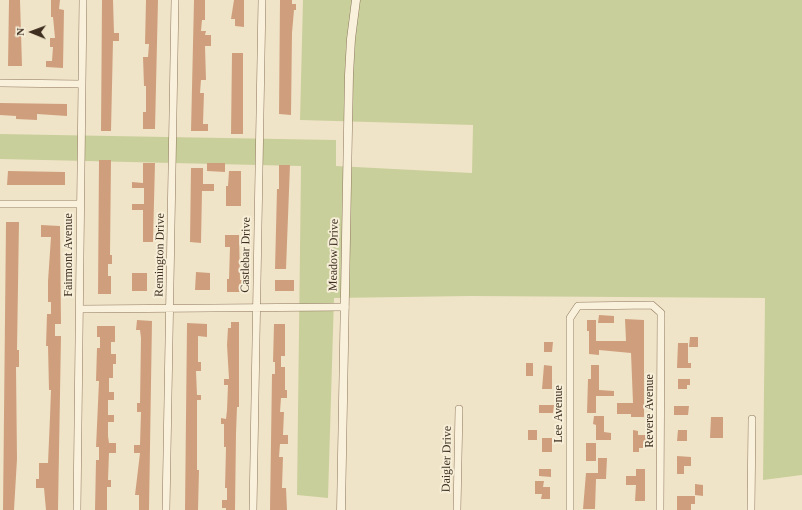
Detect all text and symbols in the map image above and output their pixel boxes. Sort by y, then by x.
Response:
north arrow [12,12,52,52]
text: N [14,28,26,36]
street label: Fairmont Avenue [62,213,76,297]
street label: Remington Drive [152,213,168,297]
street label: Castlebar Drive [238,217,254,293]
street label: Meadow Drive [326,219,342,291]
street label: Revere Avenue [643,374,657,448]
street label: Lee Avenue [552,385,566,443]
street label: Daigler Drive [439,426,455,492]

